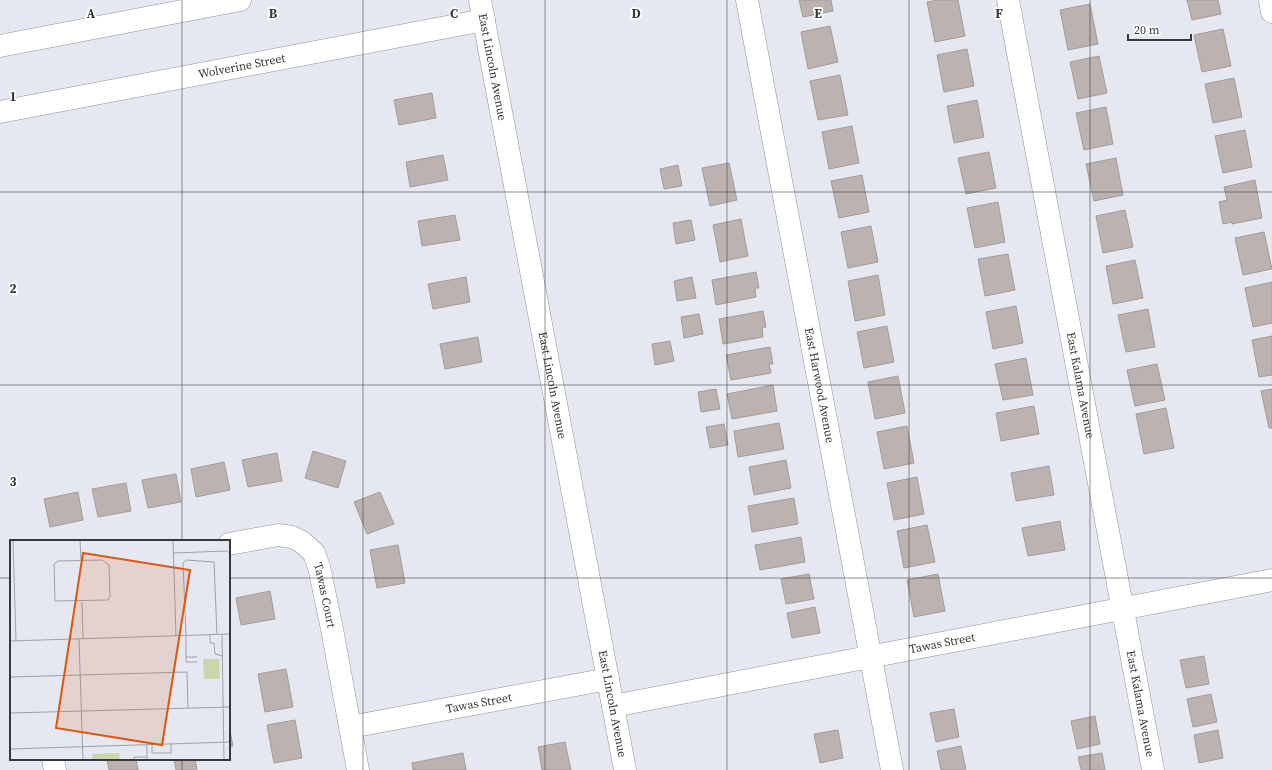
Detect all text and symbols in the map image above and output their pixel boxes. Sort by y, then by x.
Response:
text: A [87,5,96,22]
text: B [269,5,278,22]
text: C [450,5,458,22]
text: D [631,5,641,22]
text: E [814,5,822,22]
text: F [995,5,1003,22]
street label: East Lincoln Avenue [475,12,511,122]
scale bar [1128,16,1191,42]
text: 20 m [1134,22,1160,38]
street label: Wolverine Street [197,50,287,82]
text: 1 [9,88,17,105]
text: 2 [9,280,17,297]
street label: East Harwood Avenue [801,326,838,444]
street label: East Lincoln Avenue [535,330,570,440]
street label: East Kalama Avenue [1063,331,1098,440]
text: 3 [9,473,17,490]
inset map [10,540,230,760]
street label: Tawas Court [310,560,340,629]
street label: Tawas Street [908,629,976,657]
street label: East Lincoln Avenue [595,649,630,759]
street label: East Kalama Avenue [1123,649,1158,758]
street label: Tawas Street [444,689,513,717]

